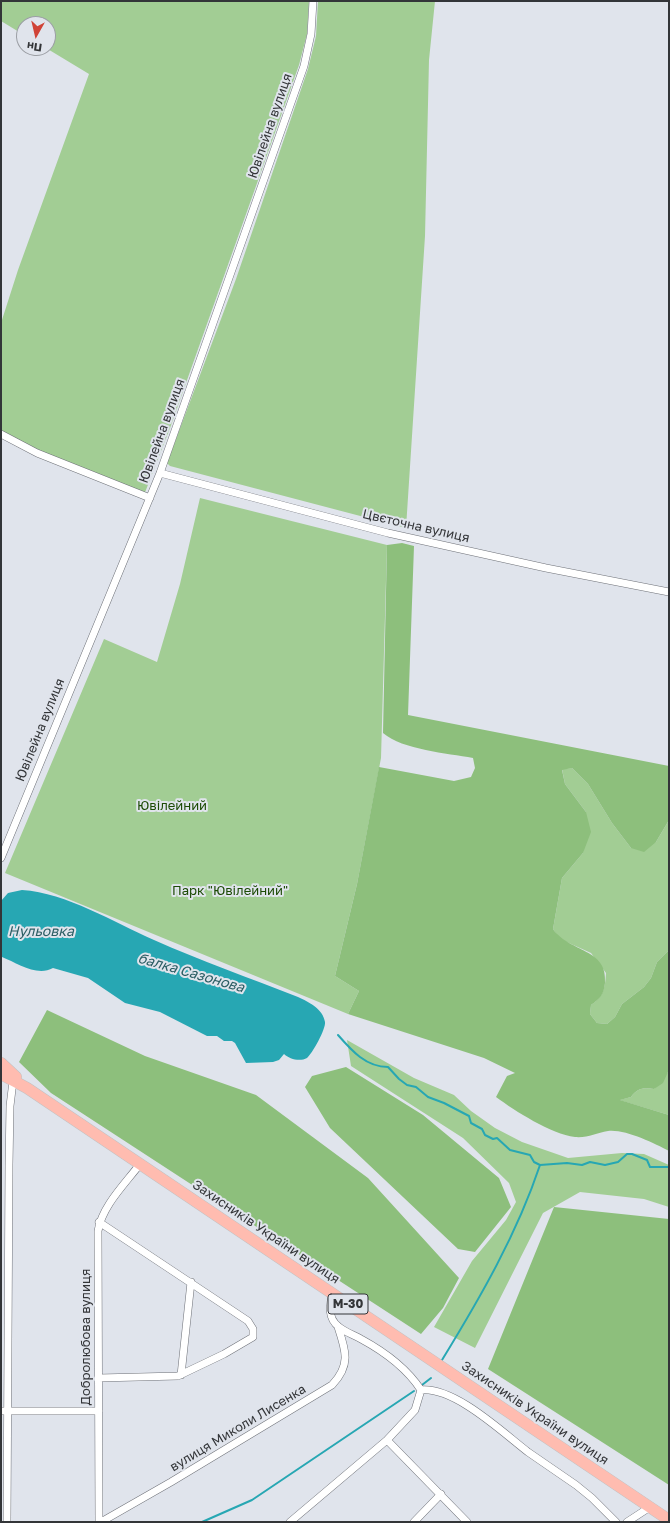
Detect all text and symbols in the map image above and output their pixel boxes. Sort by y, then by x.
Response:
north arrow [16,16,56,56]
text: Пн [26,40,43,55]
street label: Ювілейна вулиця [245,71,295,181]
street label: Ювілейна вулиця [136,377,188,485]
street label: Цвєточна вулиця [361,506,471,546]
street label: Ювілейна вулиця [12,676,68,784]
park label: Ювілейний [137,798,207,814]
park label: Парк "Ювілейний" [172,883,288,899]
water label: Нульовка [8,924,74,940]
water label: балка Сазонова [136,950,246,996]
street label: Захисників України вулиця [189,1177,343,1287]
street label: Добролюбова вулиця [78,1269,94,1405]
road number: М-30 [328,1294,368,1314]
street label: Захисників України вулиця [458,1358,612,1468]
street label: вулиця Миколи Лисенка [167,1381,309,1475]

